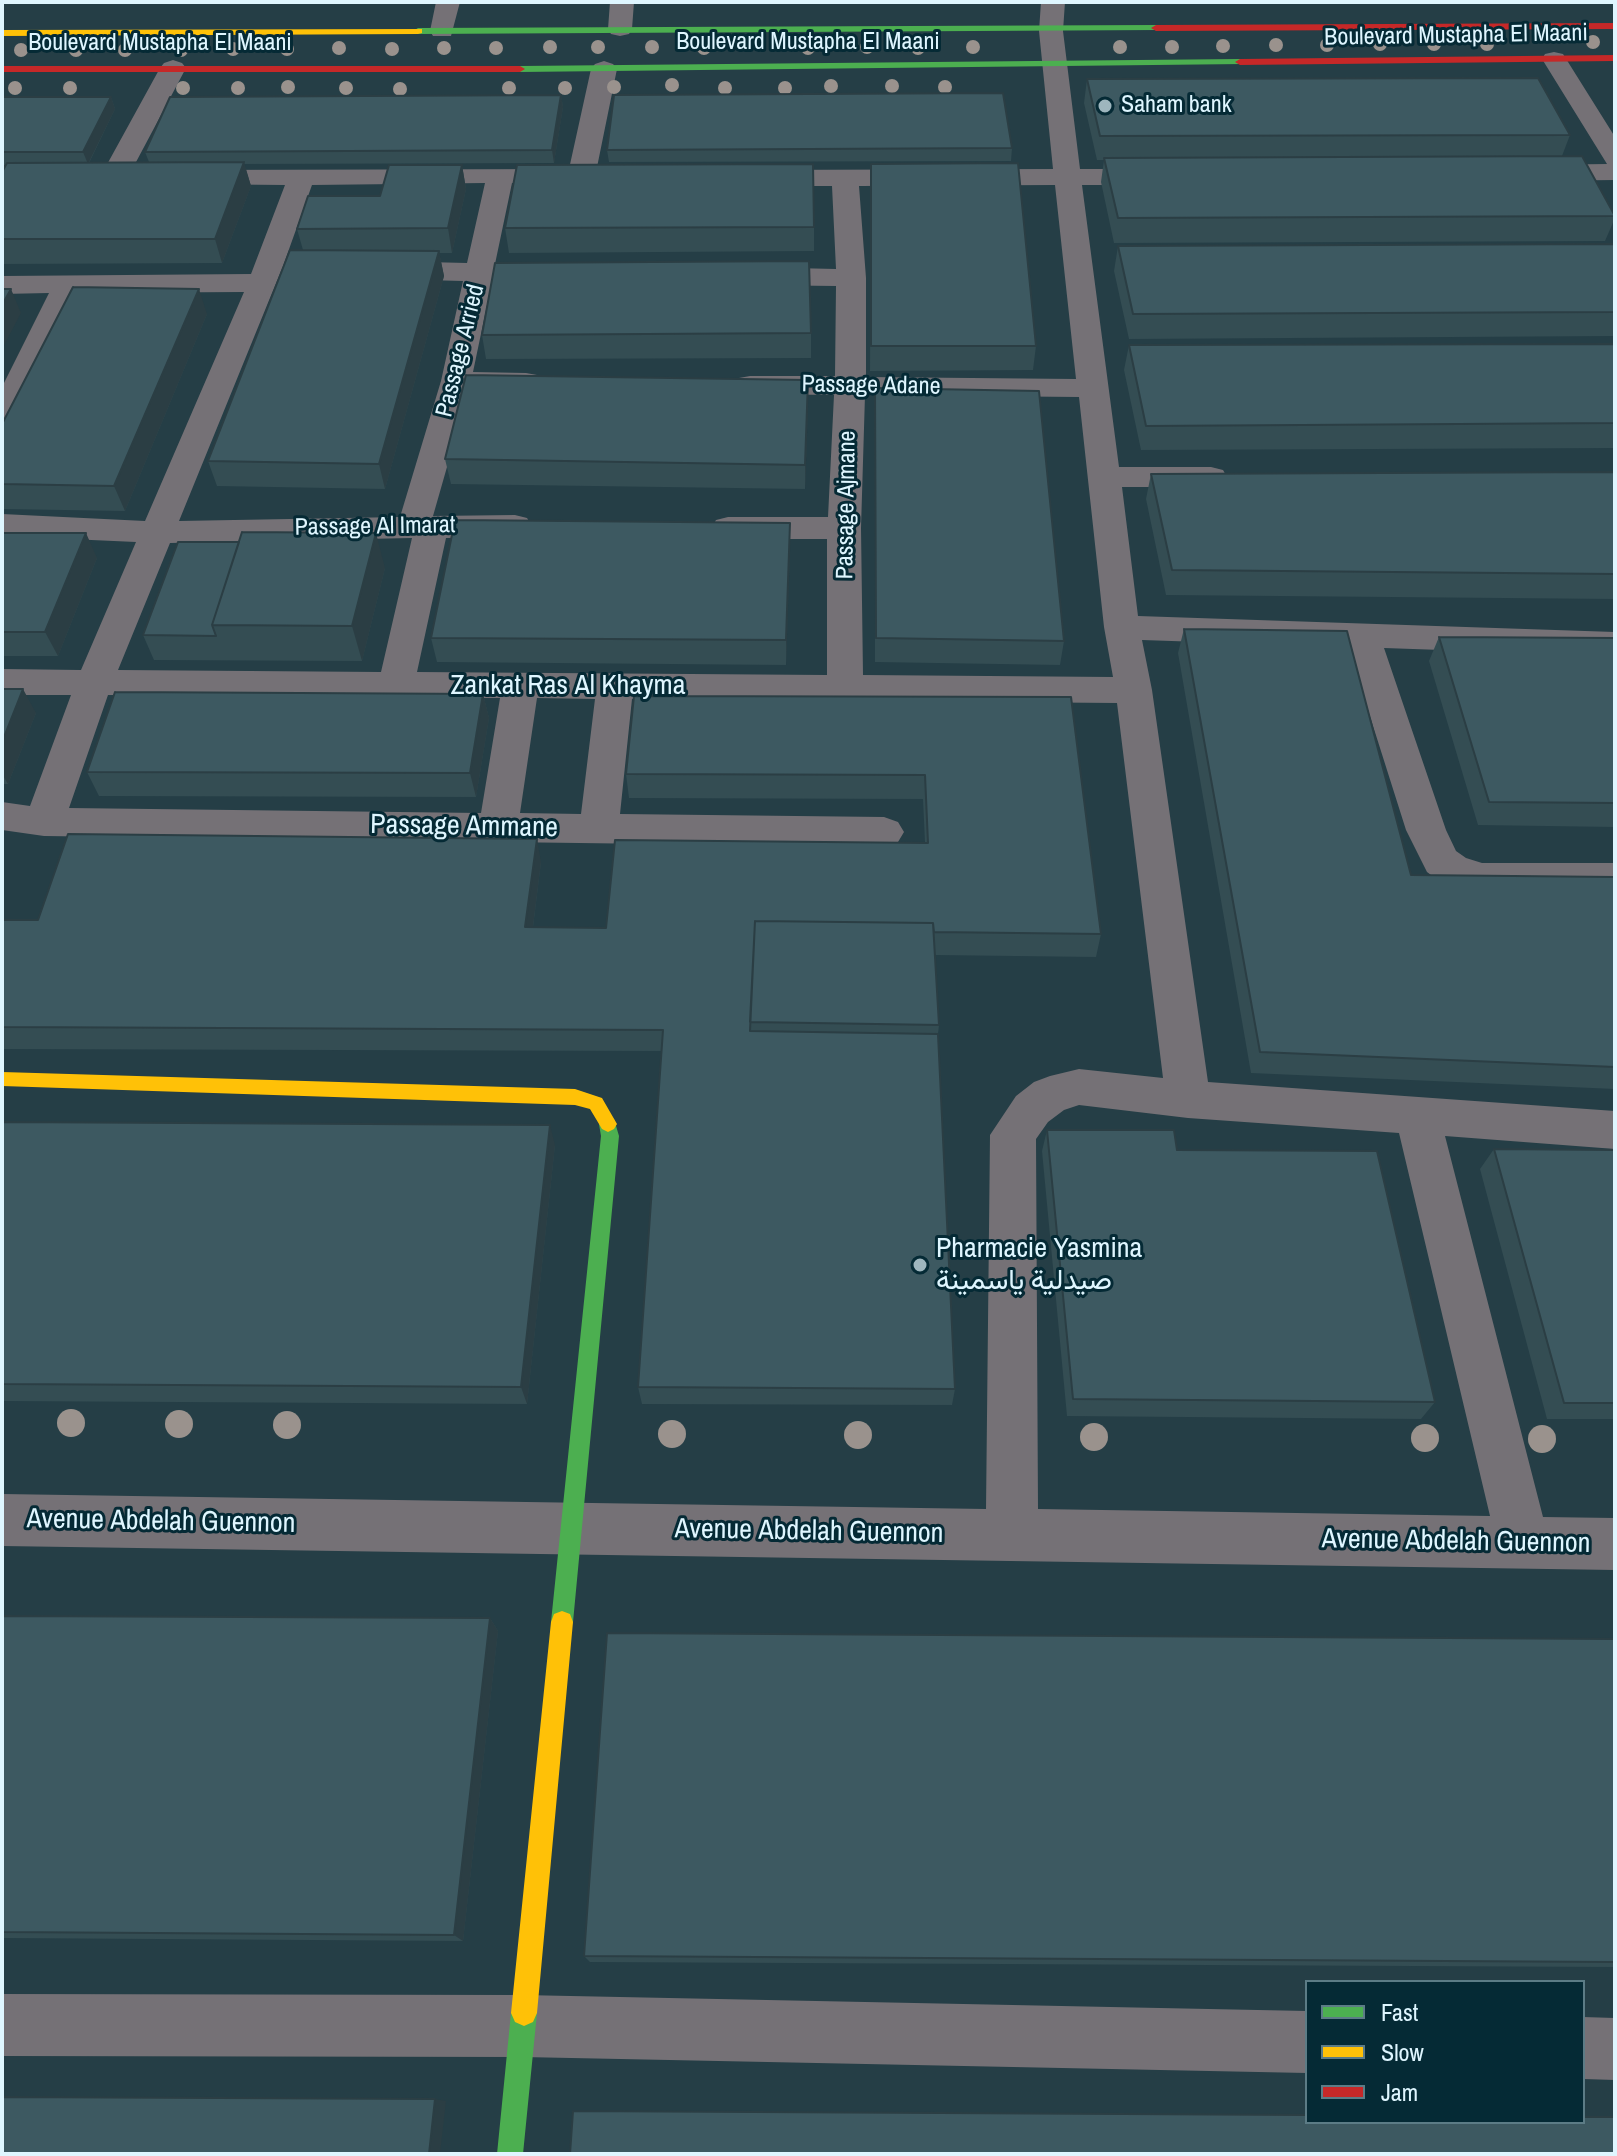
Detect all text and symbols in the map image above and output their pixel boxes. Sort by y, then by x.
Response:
street label: Boulevard Mustapha El Maani [1324,19,1588,53]
street label: Boulevard Mustapha El Maani [676,29,940,57]
street label: Boulevard Mustapha El Maani [28,30,292,58]
place label: Saham bank [1121,92,1231,120]
marker: Saham bank [1096,97,1114,115]
street label: Passage Arried [431,282,491,420]
street label: Passage Adane [801,370,941,402]
street label: Passage Ajmane [831,430,863,580]
street label: Passage Al Imarat [294,511,456,543]
street label: Zankat Ras Al Khayma [451,669,685,703]
street label: Passage Ammane [370,809,558,845]
place label: Pharmacie Yasmina صيدلية ياسمينة [936,1232,1142,1298]
marker: Pharmacie Yasmina صيدلية ياسمينة [911,1256,929,1274]
street label: Avenue Abdelah Guennon [26,1503,296,1541]
street label: Avenue Abdelah Guennon [674,1513,944,1551]
street label: Avenue Abdelah Guennon [1321,1523,1591,1561]
legend [1305,1980,1585,2124]
text: Fast [1381,1996,1418,2028]
text: Slow [1381,2036,1424,2068]
text: Jam [1381,2076,1418,2108]

